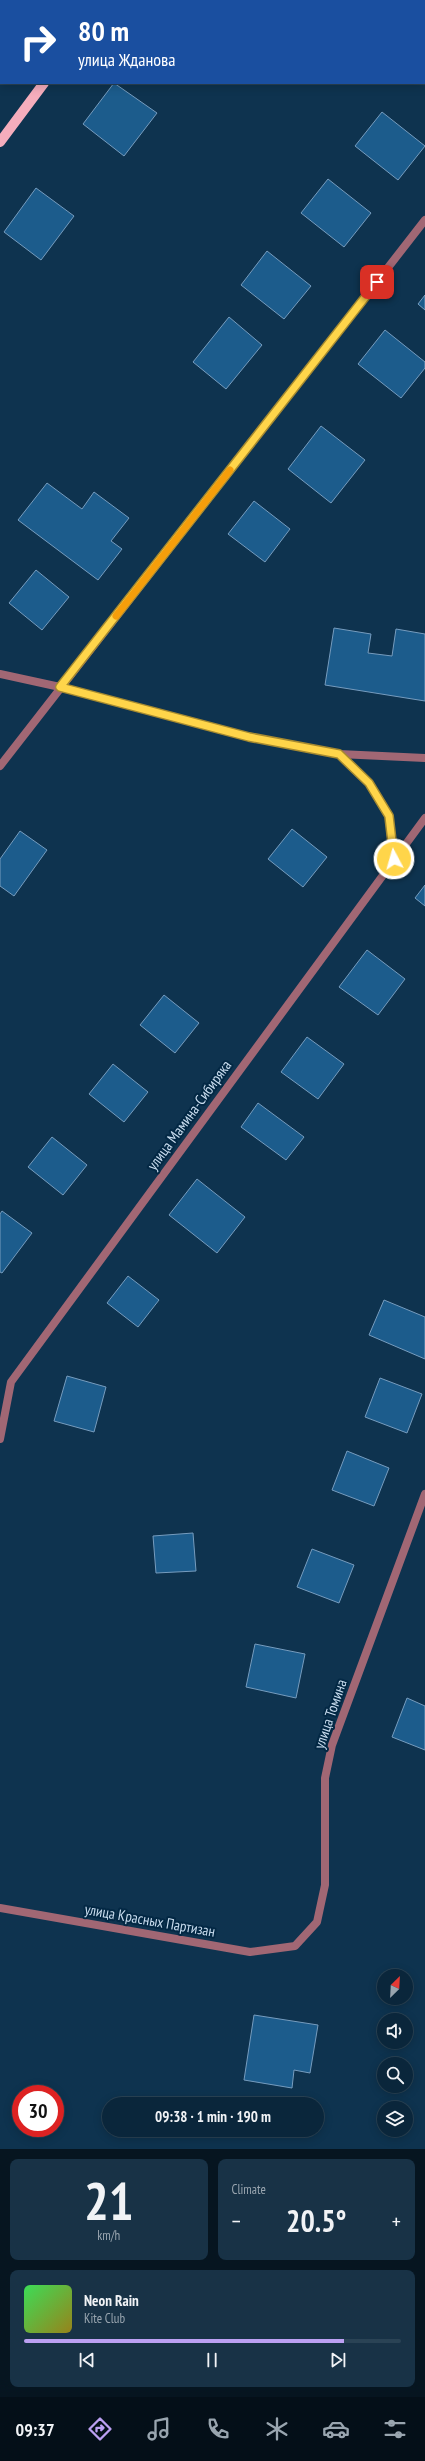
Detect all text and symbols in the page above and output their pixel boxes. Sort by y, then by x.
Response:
text: 80 m [78,12,129,49]
icon: right [12,16,64,68]
text: улица Жданова [78,48,176,71]
pin [360,265,394,299]
icon: arrive [366,271,388,293]
position arrow [373,838,415,880]
street label: улица Мамина-Сибиряка [143,1056,235,1174]
street label: улица Томина [309,1677,351,1751]
street label: улица Красных Партизан [83,1899,217,1941]
north arrow [377,1969,413,2005]
map controls [377,1969,413,2137]
button: sound [377,2013,413,2049]
button: search [377,2057,413,2093]
speed limit sign: 30 [12,2085,64,2137]
button: layers [377,2101,413,2137]
text: 09:38 · 1 min · 190 m [155,2107,271,2126]
text: 21 [84,2167,134,2234]
text: Climate [232,2181,266,2198]
text: 20.5° [286,2201,346,2240]
text: − [232,2207,241,2235]
text: + [392,2207,401,2235]
text: km/h [97,2227,120,2244]
text: Neon Rain [84,2291,139,2310]
text: Kite Club [84,2310,125,2327]
icon: previous [76,2349,98,2371]
icon: pause [201,2349,223,2371]
icon: next [327,2349,349,2371]
icon: directions [86,2415,114,2443]
icon: music [145,2415,173,2443]
icon: phone [204,2415,232,2443]
icon: climate [263,2415,291,2443]
icon: car [322,2415,350,2443]
icon: filters [381,2415,409,2443]
text: 09:37 [16,2418,55,2441]

